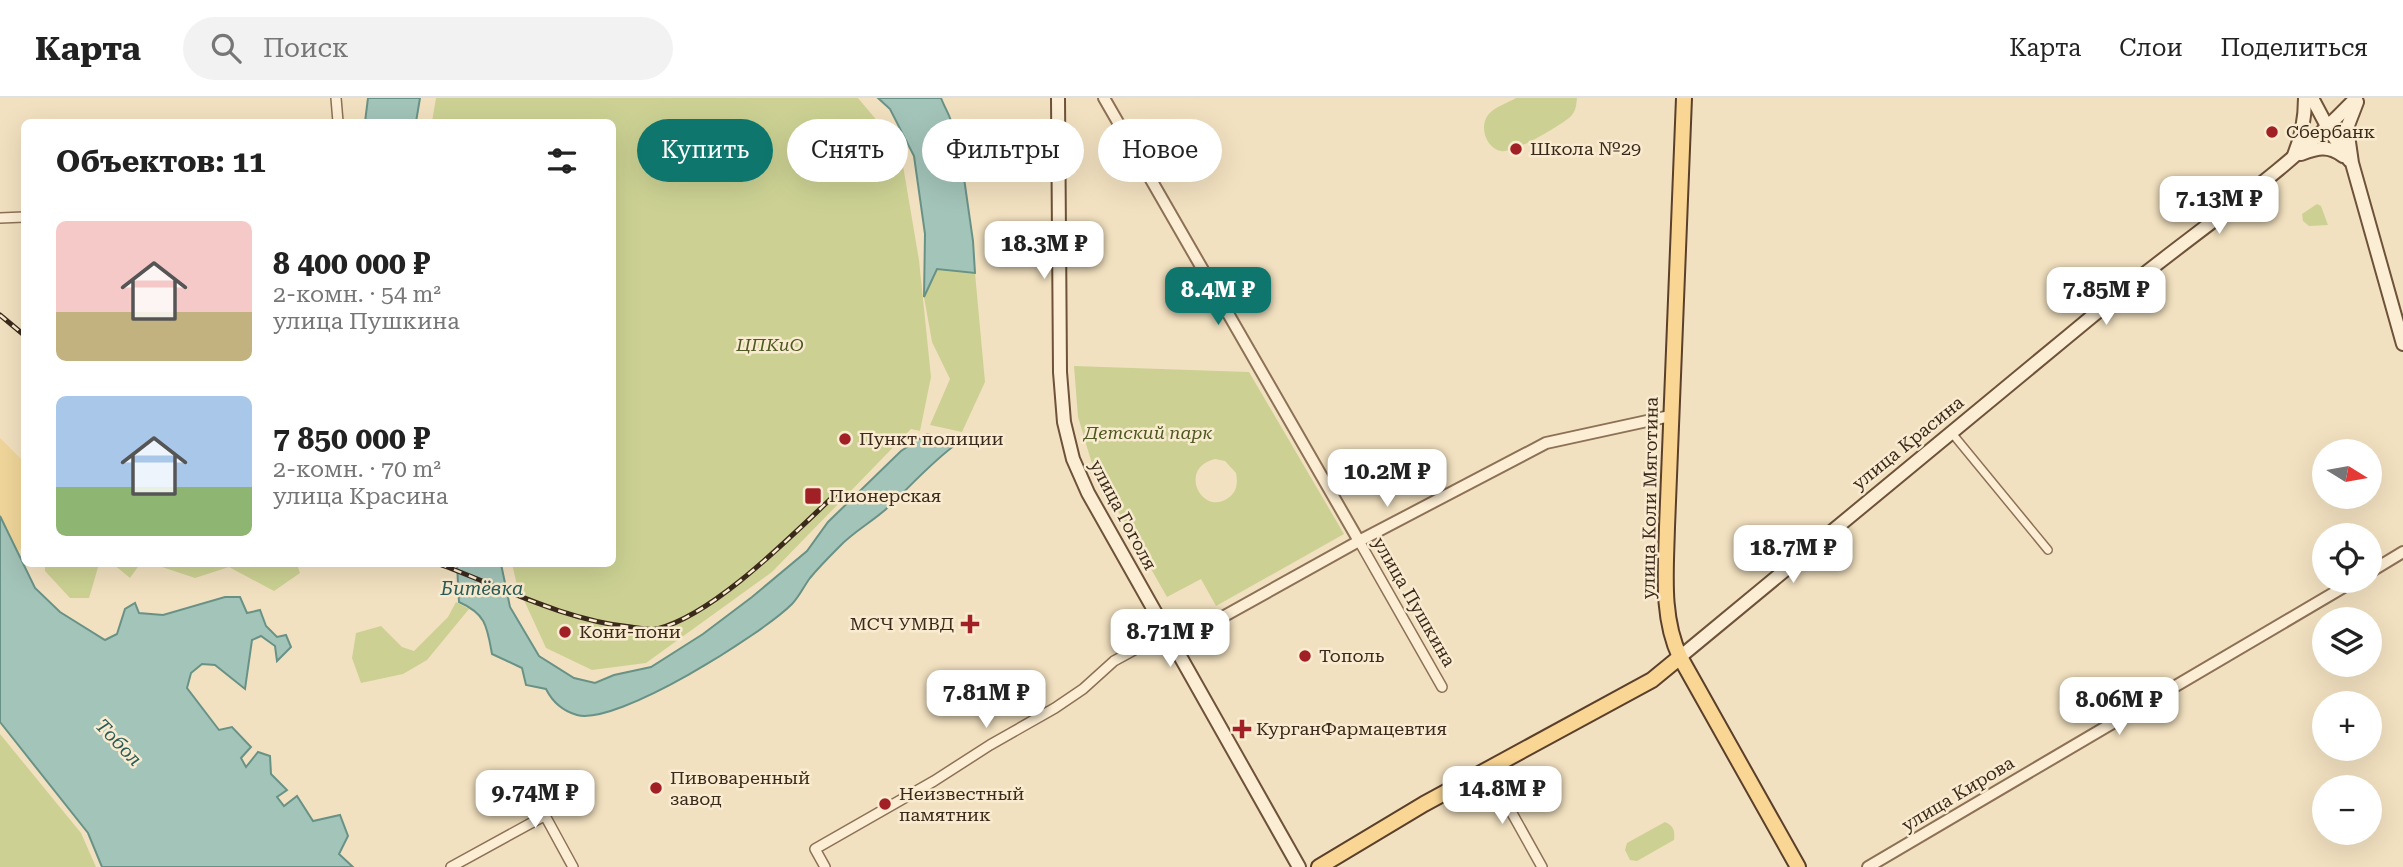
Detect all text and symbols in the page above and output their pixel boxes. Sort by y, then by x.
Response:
search box [183,17,673,80]
text: Карта [35,29,141,68]
icon: search [207,29,245,67]
text: Поиск [263,33,349,63]
text: Карта [2009,34,2081,62]
text: Слои [2119,34,2182,62]
text: Поделиться [2220,34,2368,62]
chip: Купить [637,119,773,182]
chip: Снять [787,119,908,182]
chip: Фильтры [922,119,1084,182]
chip: Новое [1098,119,1222,182]
place label: Сбербанк [2286,121,2375,142]
marker: Сбербанк [2264,124,2280,140]
place label: Школа №29 [1530,138,1641,159]
marker: Школа №29 [1508,141,1524,157]
icon: filters [543,142,581,180]
text: Объектов: 11 [56,144,266,179]
pin: 7.13M ₽ [2154,176,2284,236]
text: 7.13M ₽ [2176,185,2262,212]
pin: 18.3M ₽ [979,222,1109,281]
text: 18.3M ₽ [1001,230,1087,257]
text: 8 400 000 ₽ [273,246,430,281]
icon: home [112,249,196,333]
pin: 8.4M ₽ [1161,268,1275,327]
pin: 7.85M ₽ [2041,268,2171,327]
text: 8.4M ₽ [1181,276,1255,303]
text: 7.85M ₽ [2063,276,2149,303]
text: 2-комн. · 54 m² [273,281,441,308]
text: улица Пушкина [273,308,460,335]
park label: ЦПКиО [735,334,804,355]
street label: улица Красина [1848,391,1968,494]
street label: улица Коли Мяготина [1637,396,1662,599]
text: 7 850 000 ₽ [273,421,430,456]
park label: Детский парк [1083,422,1212,443]
icon: home [112,424,196,508]
place label: Пункт полиции [859,428,1004,449]
marker: Пункт полиции [837,431,853,447]
north arrow [2312,439,2382,509]
map controls [2312,439,2382,845]
pin: 10.2M ₽ [1322,450,1452,509]
text: 2-комн. · 70 m² [273,456,441,483]
street label: улица Гоголя [1086,456,1161,573]
text: 10.2M ₽ [1344,458,1430,485]
text: улица Красина [273,483,448,510]
place label: Пионерская [829,485,941,506]
marker: Пионерская [803,486,823,506]
button: locate [2312,523,2382,593]
pin: 18.7M ₽ [1728,526,1858,585]
street label: улица Пушкина [1369,533,1460,670]
text: 18.7M ₽ [1750,534,1836,561]
water label: Битёвка [440,577,523,600]
button: layers [2312,607,2382,677]
pin: 8.71M ₽ [1105,610,1235,669]
place label: МСЧ УМВД [850,613,954,634]
marker: МСЧ УМВД [960,614,980,634]
text: 8.71M ₽ [1127,618,1213,645]
place label: Кони-пони [579,621,681,642]
marker: Кони-пони [557,624,573,640]
place label: Тополь [1319,645,1385,666]
marker: Тополь [1297,648,1313,664]
pin: 7.81M ₽ [921,670,1051,730]
pin: 8.06M ₽ [2054,678,2184,737]
text: 7.81M ₽ [943,679,1029,706]
text: 8.06M ₽ [2076,686,2162,713]
button: + [2312,691,2382,761]
water label: Тобол [91,714,147,771]
place label: КурганФармацевтия [1256,718,1447,739]
marker: КурганФармацевтия [1234,721,1250,737]
street label: улица Кирова [1898,752,2018,835]
pin: 14.8M ₽ [1437,766,1567,826]
place label: Пивоваренный завод [670,767,810,809]
pin: 9.74M ₽ [470,770,600,830]
text: 14.8M ₽ [1459,775,1545,802]
button: − [2312,775,2382,845]
text: 9.74M ₽ [492,779,578,806]
marker: Пивоваренный завод [648,780,664,796]
place label: Неизвестный памятник [899,783,1024,825]
marker: Неизвестный памятник [877,796,893,812]

